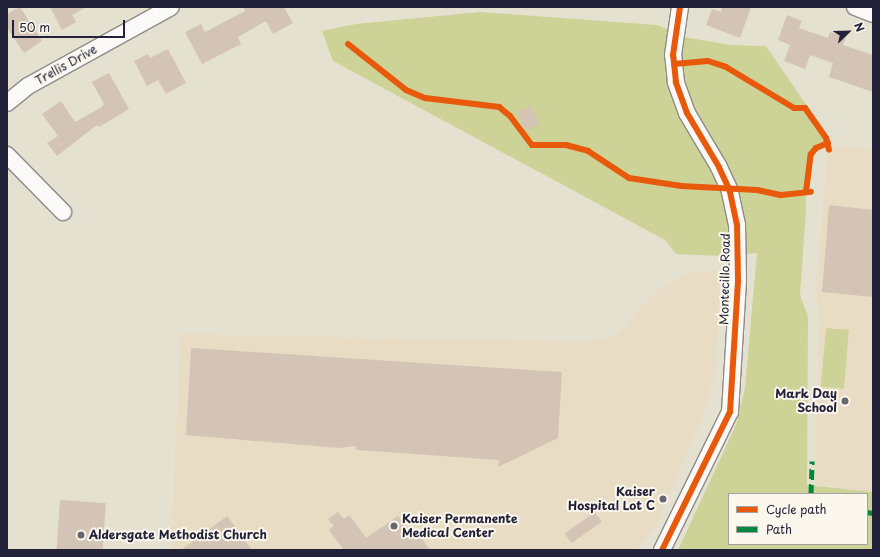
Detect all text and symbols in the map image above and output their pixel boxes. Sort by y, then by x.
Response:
scale bar [14,12,127,38]
north arrow [828,12,868,52]
text: 50 m [19,18,50,36]
text: N [850,20,869,34]
street label: Trellis Drive [32,42,100,88]
street label: Montecillo Road [717,233,733,325]
place label: Mark Day School [775,387,837,415]
marker: Mark Day School [840,396,850,406]
place label: Kaiser Hospital Lot C [567,485,655,513]
legend [728,493,868,545]
marker: Kaiser Hospital Lot C [658,494,668,504]
text: Cycle path [766,500,827,518]
place label: Kaiser Permanente Medical Center [402,512,518,540]
text: Path [766,520,792,538]
marker: Kaiser Permanente Medical Center [389,521,399,531]
place label: Aldersgate Methodist Church [89,528,267,542]
marker: Aldersgate Methodist Church [76,530,86,540]

